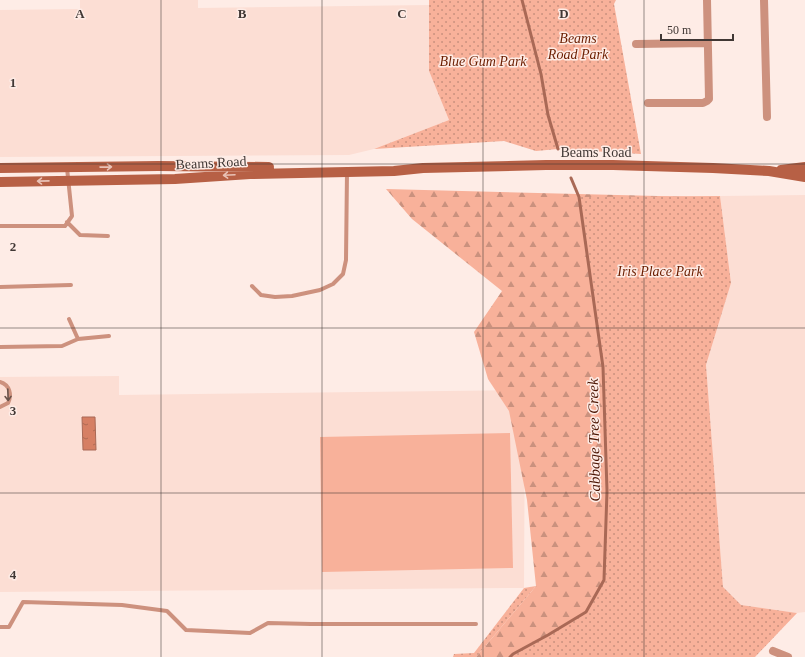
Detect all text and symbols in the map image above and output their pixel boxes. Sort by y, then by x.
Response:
text: A [75,6,85,21]
text: B [238,6,247,21]
text: C [397,6,407,21]
text: D [559,6,569,21]
scale bar [661,16,733,42]
text: 50 m [667,23,692,37]
park label: Beams Road Park [547,31,609,62]
park label: Blue Gum Park [439,54,527,69]
text: 1 [10,75,16,90]
street label: Beams Road [560,145,632,160]
street label: Beams Road [175,154,247,172]
one-way arrow [99,163,112,171]
one-way arrow [223,172,236,179]
one-way arrow [37,177,50,185]
text: 2 [10,239,16,254]
park label: Iris Place Park [616,264,704,279]
water label: Cabbage Tree Creek [585,378,603,502]
one-way arrow [5,388,12,401]
text: 3 [10,403,17,418]
text: 4 [10,567,17,582]

